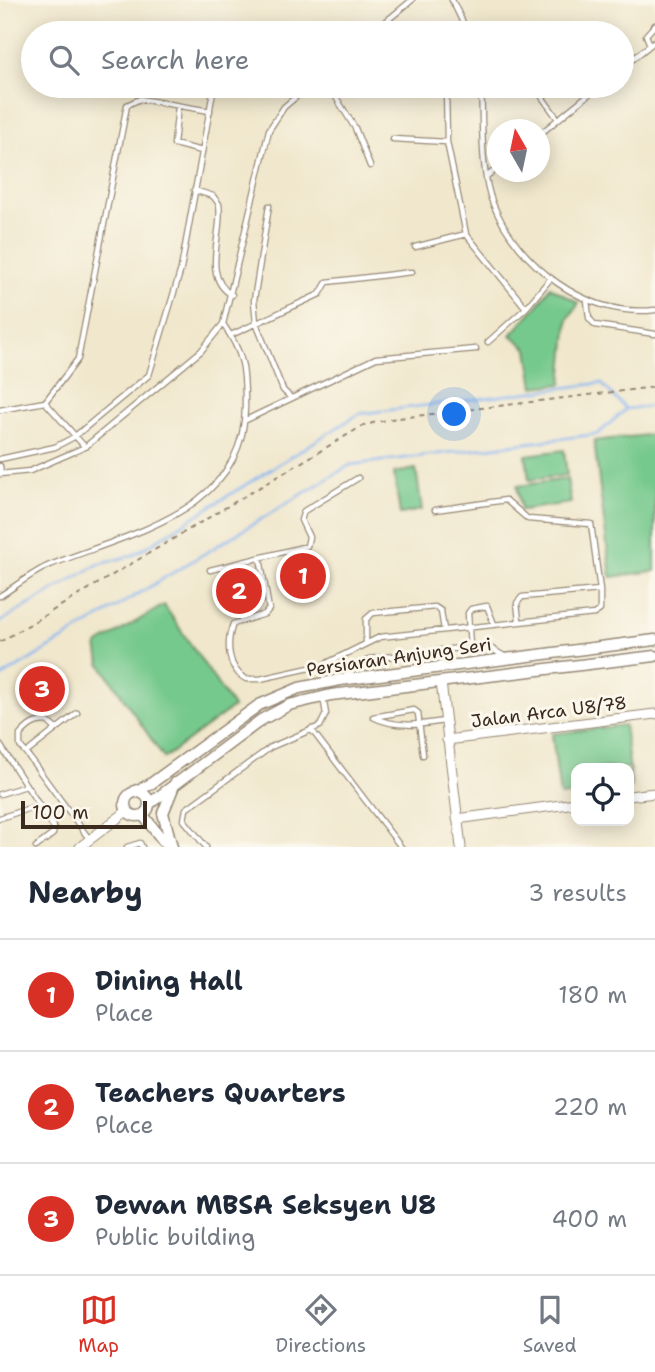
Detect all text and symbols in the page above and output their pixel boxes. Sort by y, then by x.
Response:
search box [21,21,634,98]
icon: search [45,41,83,79]
text: Search here [101,42,250,77]
north arrow [487,119,550,182]
your location [437,397,471,431]
pin: 1 [280,550,326,602]
pin: 2 [216,565,262,617]
street label: Persiaran Anjung Seri [305,632,493,682]
pin: 3 [19,663,65,715]
street label: Jalan Arca U8/78 [470,691,628,733]
map controls [571,763,634,826]
button: locate [571,763,634,826]
scale bar [21,798,147,830]
text: 100 m [32,800,89,825]
text: Nearby [28,872,143,913]
text: 3 results [528,878,627,908]
text: Dining Hall [95,963,243,998]
text: 1 [46,980,56,1010]
text: 180 m [558,980,627,1010]
text: Place [95,998,154,1028]
text: Teachers Quarters [95,1075,346,1110]
text: 2 [43,1092,59,1122]
text: 220 m [553,1092,627,1122]
text: Place [95,1110,154,1140]
text: Dewan MBSA Seksyen U8 [95,1187,436,1222]
text: 3 [43,1204,59,1234]
text: 400 m [551,1204,627,1234]
text: Public building [95,1222,255,1252]
tab: Map [78,1291,119,1358]
tab: Directions [276,1291,366,1358]
tab: Saved [523,1291,577,1358]

